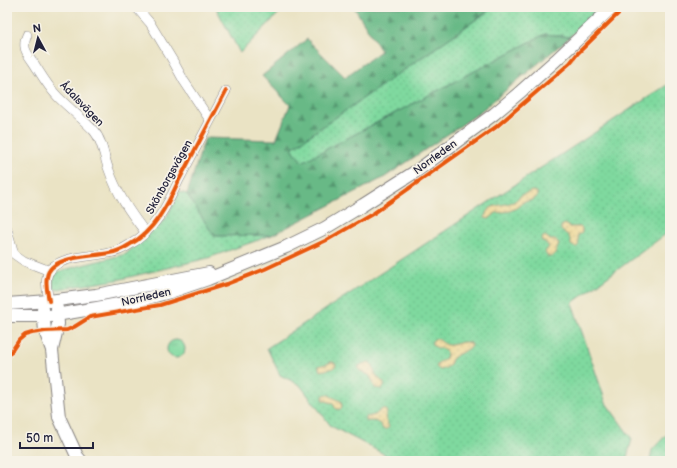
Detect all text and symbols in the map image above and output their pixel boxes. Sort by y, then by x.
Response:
north arrow [18,18,58,58]
text: N [32,22,42,36]
street label: Ådalsvägen [57,78,107,129]
street label: Norrleden [411,137,459,177]
street label: Skönborgsvägen [143,138,195,216]
street label: Norrleden [120,285,172,309]
scale bar [20,424,93,450]
text: 50 m [26,431,53,446]

